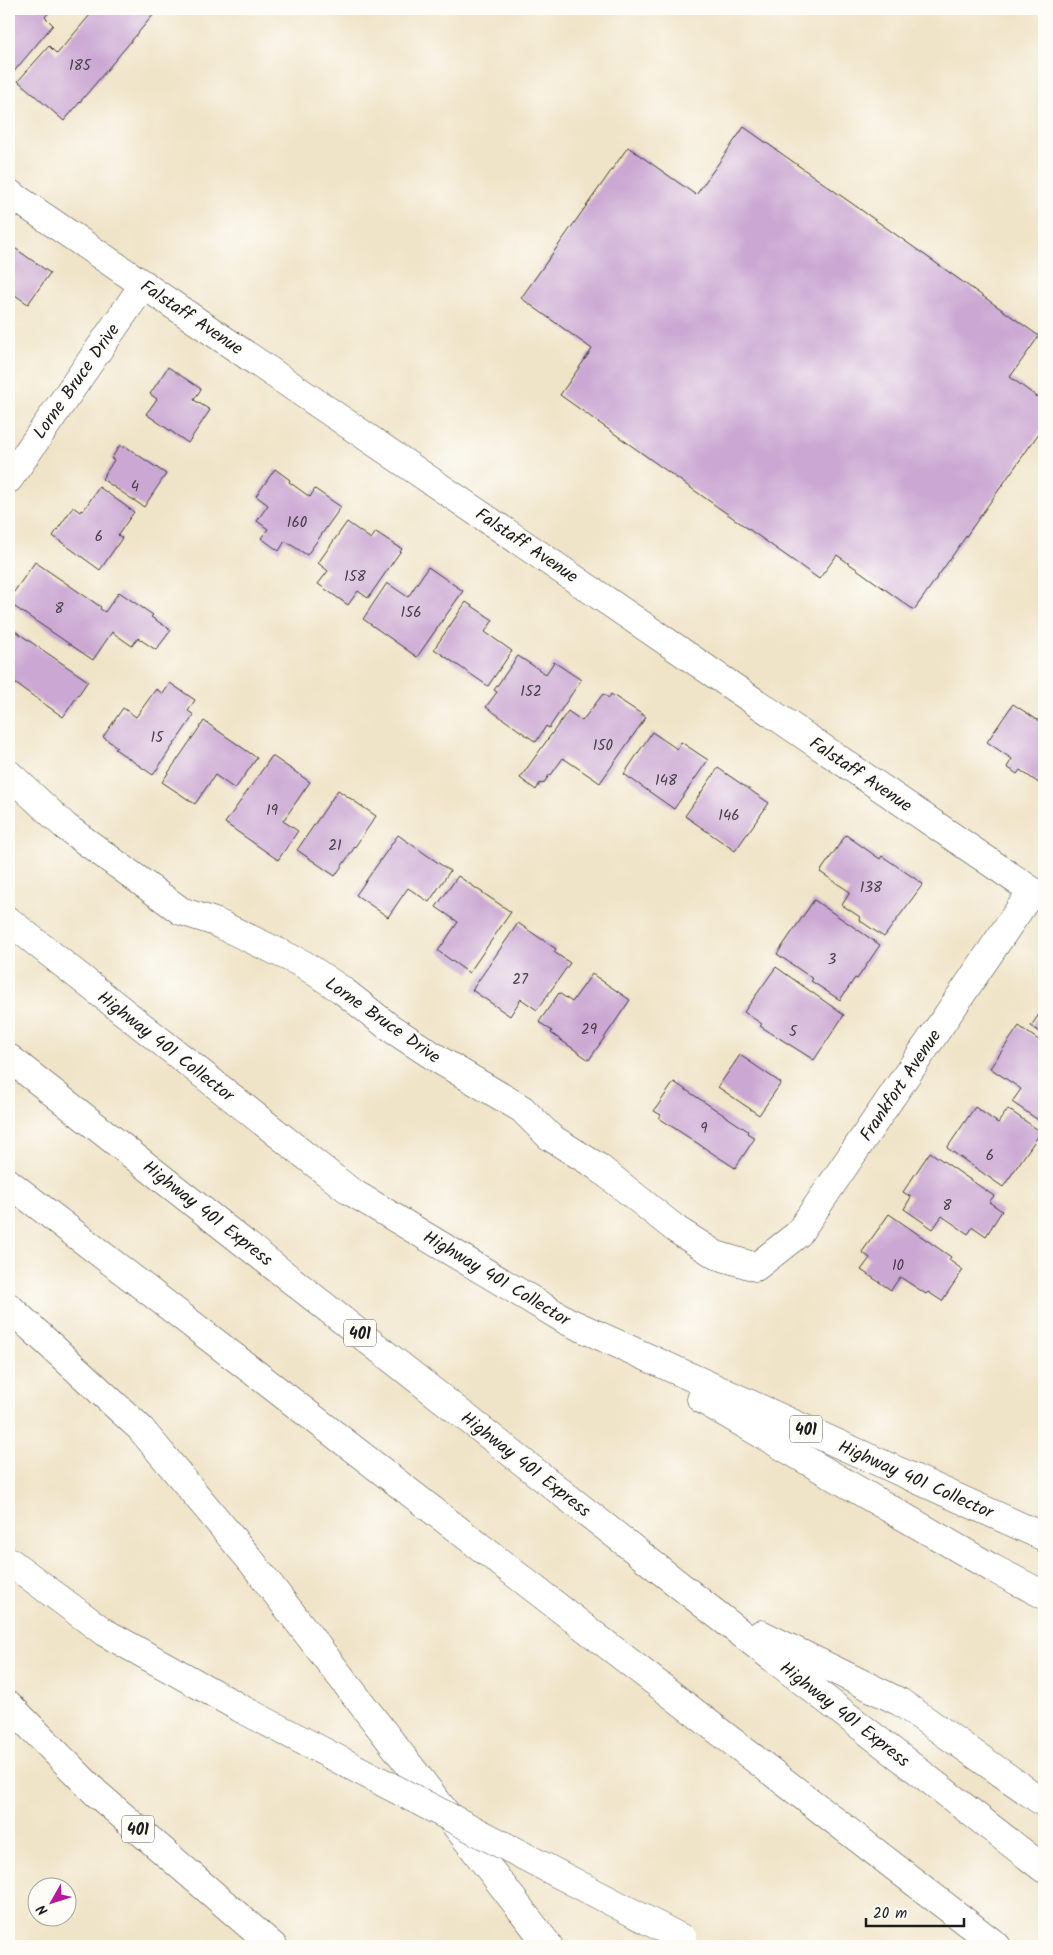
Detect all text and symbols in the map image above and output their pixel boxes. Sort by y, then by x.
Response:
house number: 185 [69,54,92,78]
street label: Falstaff Avenue [134,273,249,364]
street label: Lorne Bruce Drive [26,318,128,446]
house number: 4 [131,475,139,499]
street label: Falstaff Avenue [469,501,584,592]
house number: 160 [287,511,308,535]
house number: 6 [95,525,103,549]
house number: 158 [344,565,367,589]
house number: 8 [54,597,64,621]
house number: 156 [400,601,422,625]
house number: 152 [520,680,542,704]
house number: 15 [151,726,164,750]
street label: Falstaff Avenue [803,730,918,821]
house number: 150 [593,734,614,758]
house number: 148 [655,769,678,793]
house number: 19 [266,799,279,823]
house number: 146 [718,804,740,828]
house number: 21 [328,834,342,858]
house number: 138 [860,876,883,900]
house number: 3 [828,948,837,972]
house number: 27 [512,968,529,992]
street label: Lorne Bruce Drive [318,970,446,1072]
street label: Highway 401 Collector [90,984,241,1111]
house number: 29 [581,1018,598,1042]
house number: 5 [789,1020,798,1044]
street label: Frankfort Avenue [853,1024,950,1148]
house number: 9 [700,1117,708,1141]
house number: 6 [986,1144,994,1168]
street label: Highway 401 Express [136,1154,279,1275]
house number: 8 [942,1194,952,1218]
street label: Highway 401 Collector [417,1224,576,1335]
house number: 10 [892,1254,905,1278]
road number: 401 [344,1320,376,1346]
street label: Highway 401 Express [454,1405,597,1526]
road number: 401 [790,1416,822,1442]
street label: Highway 401 Collector [833,1433,999,1528]
street label: Highway 401 Express [773,1655,916,1776]
road number: 401 [122,1816,154,1842]
north arrow [28,1878,78,1928]
scale bar [866,1895,963,1927]
text: N [31,1899,54,1920]
text: 20 m [873,1902,907,1926]

